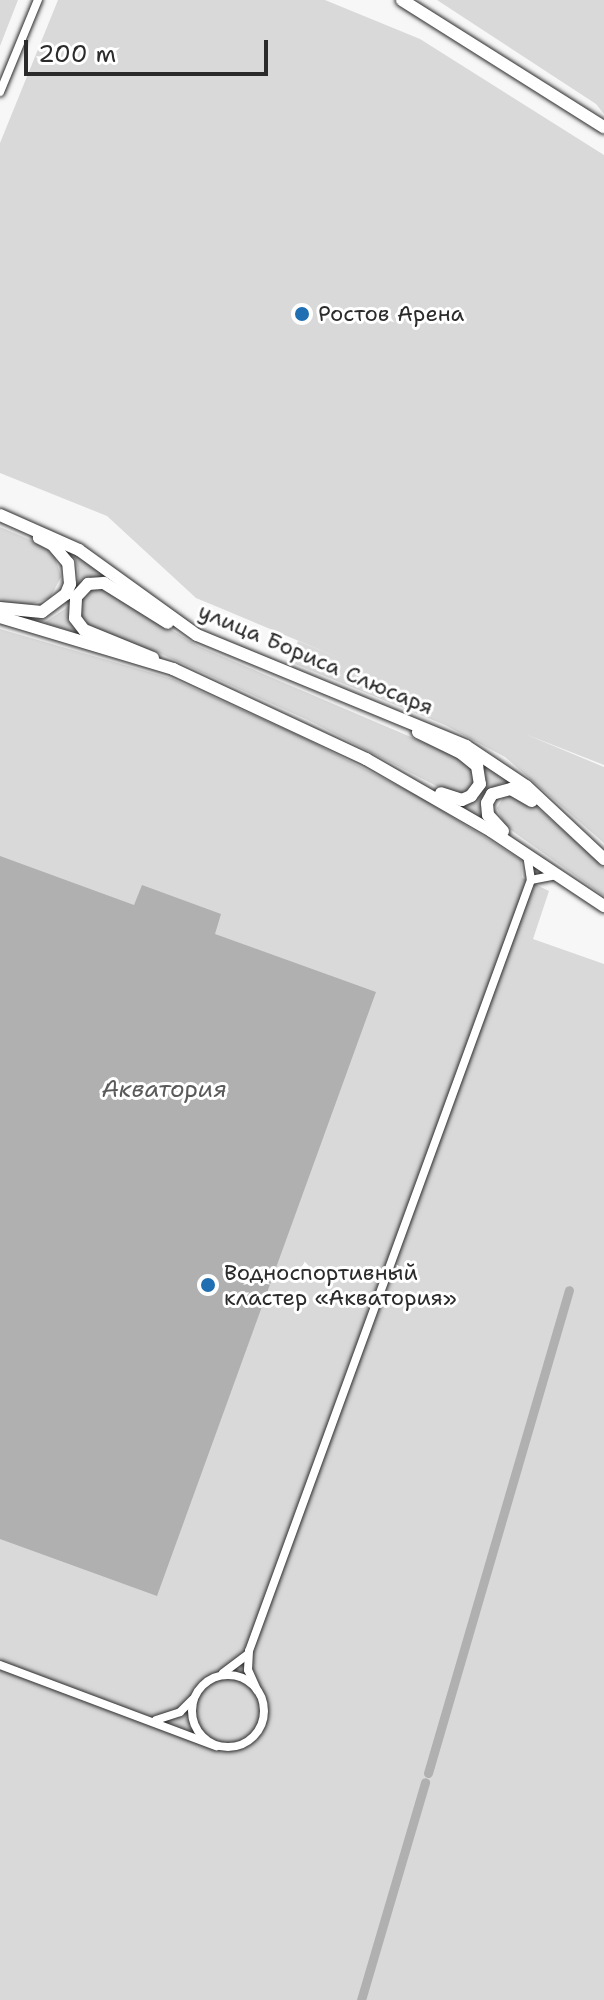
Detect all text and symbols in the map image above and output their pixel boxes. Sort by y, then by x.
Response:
scale bar [28,24,272,74]
text: 200 m [38,38,116,70]
place label: Ростов Арена [318,301,464,327]
marker: Ростов Арена [293,305,311,323]
street label: улица Бориса Слюсаря [195,597,437,721]
water label: Акватория [101,1076,227,1104]
place label: Водноспортивный кластер «Акватория» [224,1259,457,1310]
marker: Водноспортивный кластер «Акватория» [199,1276,217,1294]

